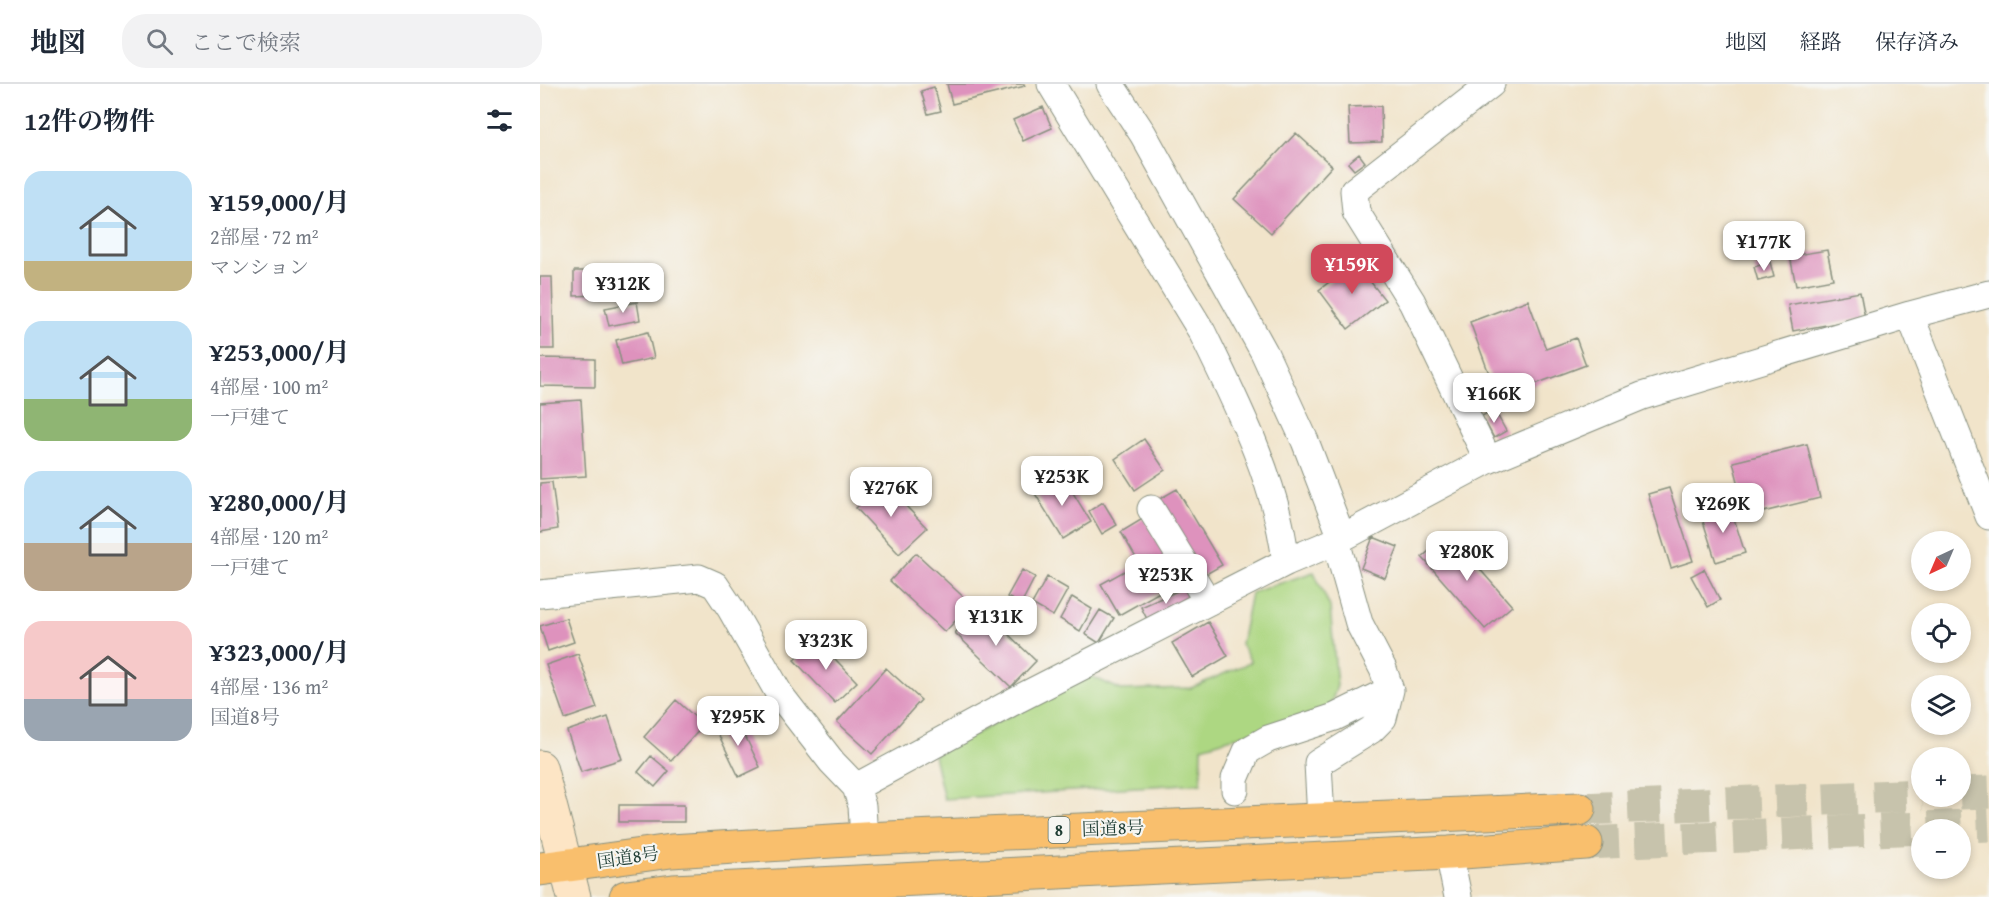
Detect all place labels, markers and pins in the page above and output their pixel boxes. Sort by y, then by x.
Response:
pin: ¥177K [1722,221,1806,272]
pin: ¥159K [1310,244,1394,295]
pin: ¥312K [581,263,665,314]
pin: ¥166K [1452,373,1536,424]
pin: ¥253K [1020,456,1104,507]
pin: ¥276K [849,467,933,518]
pin: ¥269K [1681,483,1765,534]
pin: ¥280K [1425,531,1509,582]
pin: ¥253K [1124,554,1208,605]
pin: ¥131K [954,596,1038,647]
pin: ¥323K [784,620,868,671]
pin: ¥295K [696,696,780,747]

